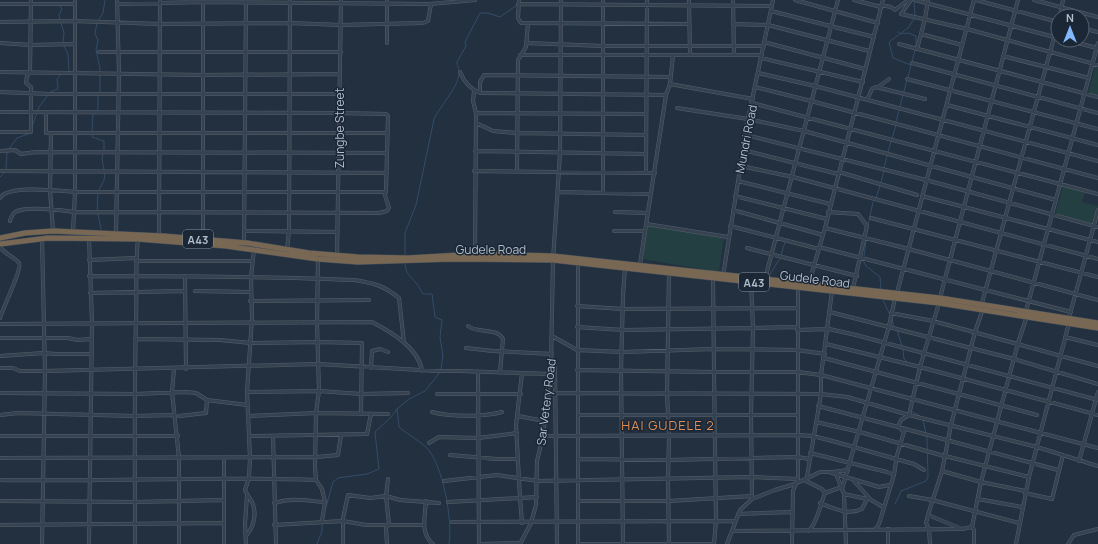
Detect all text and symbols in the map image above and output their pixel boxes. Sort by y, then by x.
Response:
north arrow [1050,8,1090,48]
text: N [1066,10,1074,25]
street label: Zungbe Street [331,88,348,168]
street label: Mundri Road [731,103,761,175]
road number: A43 [183,230,213,248]
street label: Gudele Road [456,241,526,258]
street label: Gudele Road [779,266,851,292]
road number: A43 [739,273,769,291]
street label: Sar Vetery Road [532,358,560,446]
district label: HAI GUDELE 2 [621,416,715,434]

